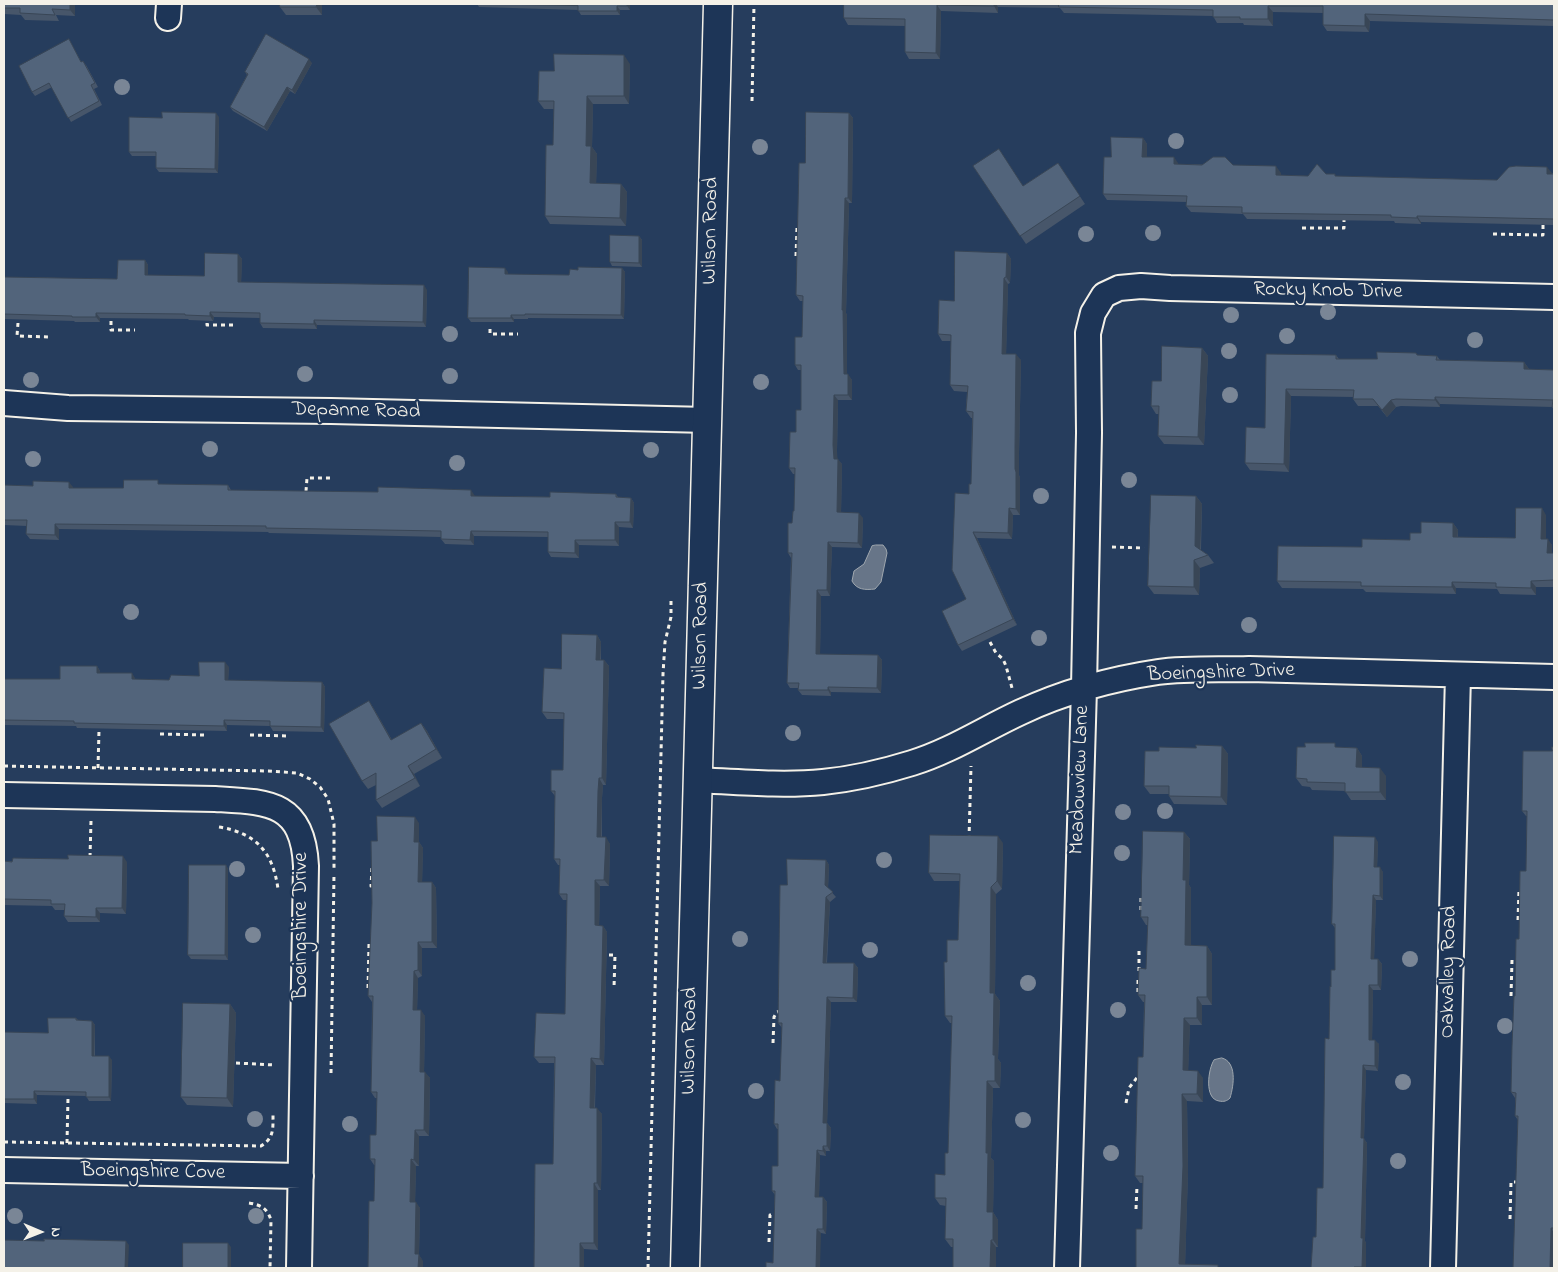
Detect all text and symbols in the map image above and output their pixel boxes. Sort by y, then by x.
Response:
street label: Wilson Road [698,177,726,285]
street label: Rocky Knob Drive [1253,278,1403,306]
street label: Depanne Road [291,398,421,426]
street label: Wilson Road [688,582,716,690]
street label: Boeingshire Drive [1147,659,1295,689]
street label: Meadowview Lane [1066,705,1096,855]
street label: Boeingshire Drive [290,852,316,1000]
street label: Oakvalley Road [1436,905,1464,1039]
street label: Wilson Road [677,987,705,1095]
street label: Boeingshire Cove [81,1159,225,1187]
north arrow [15,1207,65,1257]
text: N [45,1227,66,1237]

